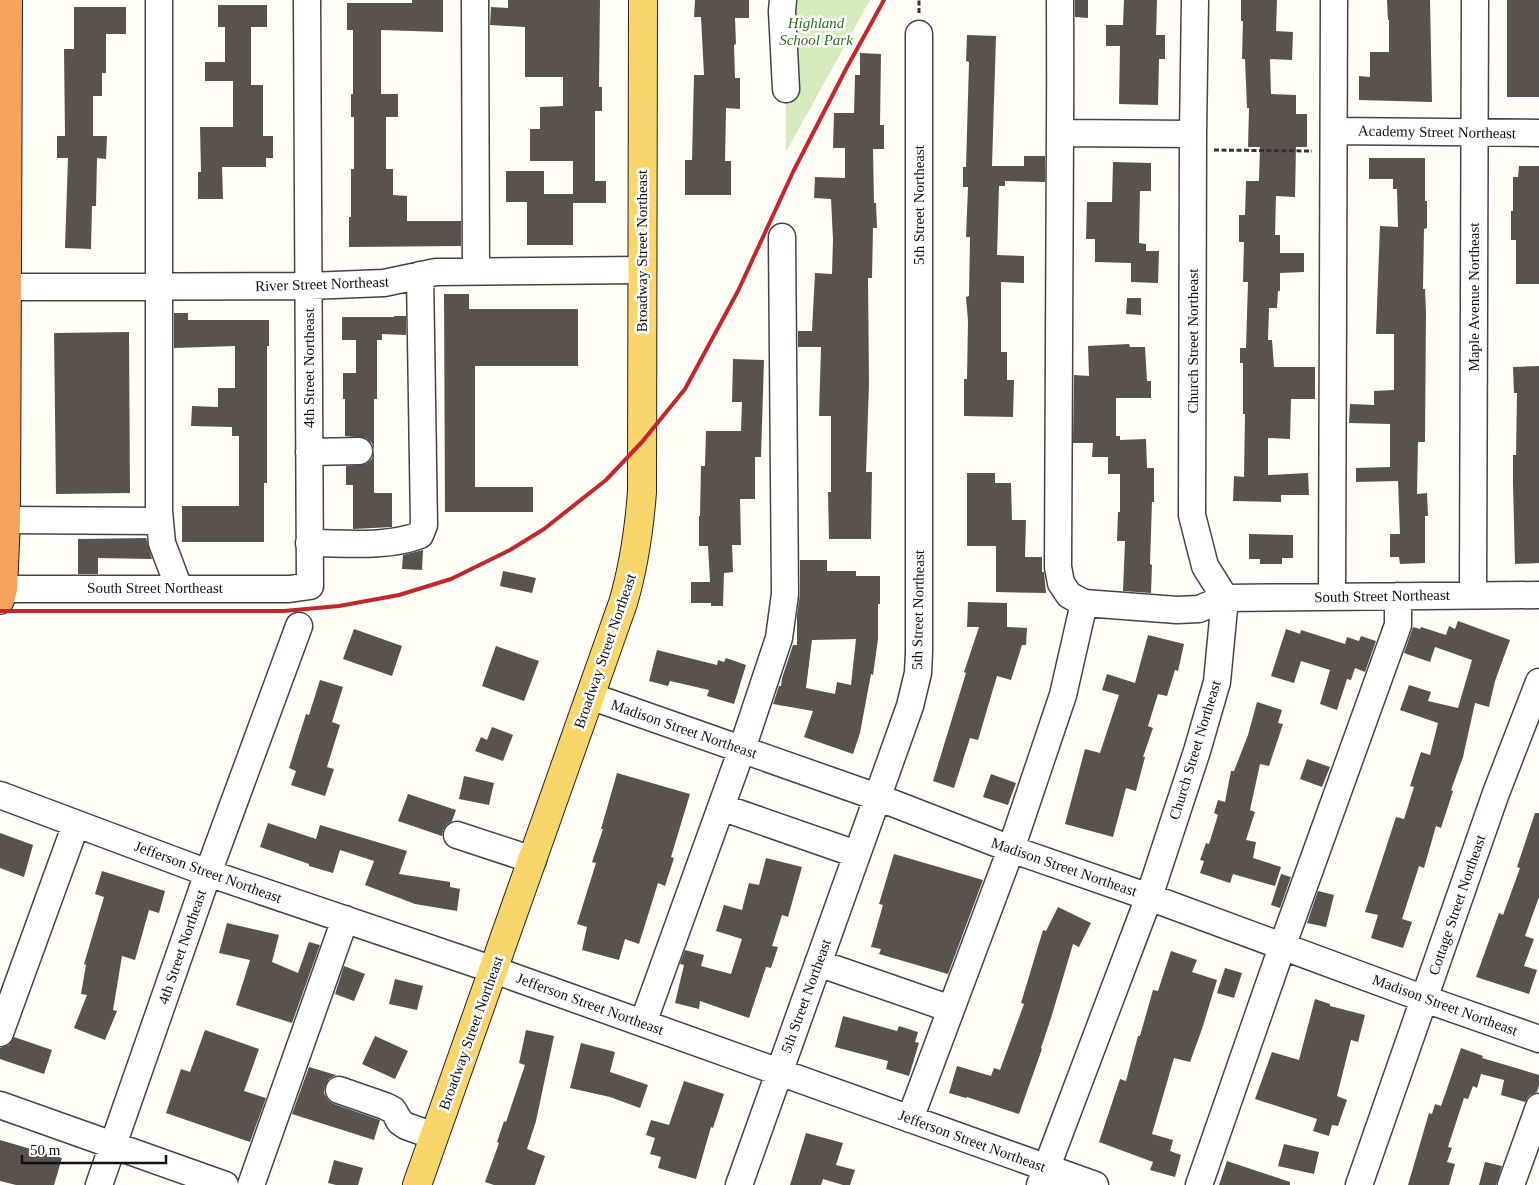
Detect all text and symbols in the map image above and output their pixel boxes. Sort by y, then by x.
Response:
park label: Highland School Park [779,15,853,48]
street label: Academy Street Northeast [1358,123,1517,141]
street label: 5th Street Northeast [911,144,927,265]
street label: Broadway Street Northeast [634,169,650,332]
street label: Maple Avenue Northeast [1466,222,1482,371]
street label: Church Street Northeast [1185,268,1201,413]
street label: River Street Northeast [255,274,390,294]
street label: 4th Street Northeast [301,307,317,428]
street label: 5th Street Northeast [909,549,927,670]
street label: Broadway Street Northeast [571,571,639,730]
street label: South Street Northeast [87,580,224,596]
street label: South Street Northeast [1314,587,1451,605]
street label: Church Street Northeast [1166,678,1224,822]
street label: Madison Street Northeast [609,696,760,762]
street label: Cottage Street Northeast [1425,832,1489,977]
street label: Madison Street Northeast [989,834,1140,900]
street label: Jefferson Street Northeast [132,838,285,906]
street label: 4th Street Northeast [155,887,209,1006]
street label: 5th Street Northeast [778,936,834,1055]
street label: Broadway Street Northeast [436,953,507,1112]
street label: Jefferson Street Northeast [514,970,667,1038]
street label: Madison Street Northeast [1370,971,1521,1039]
street label: Jefferson Street Northeast [896,1107,1049,1175]
scale bar [22,1132,166,1164]
text: 50 m [30,1142,61,1158]

